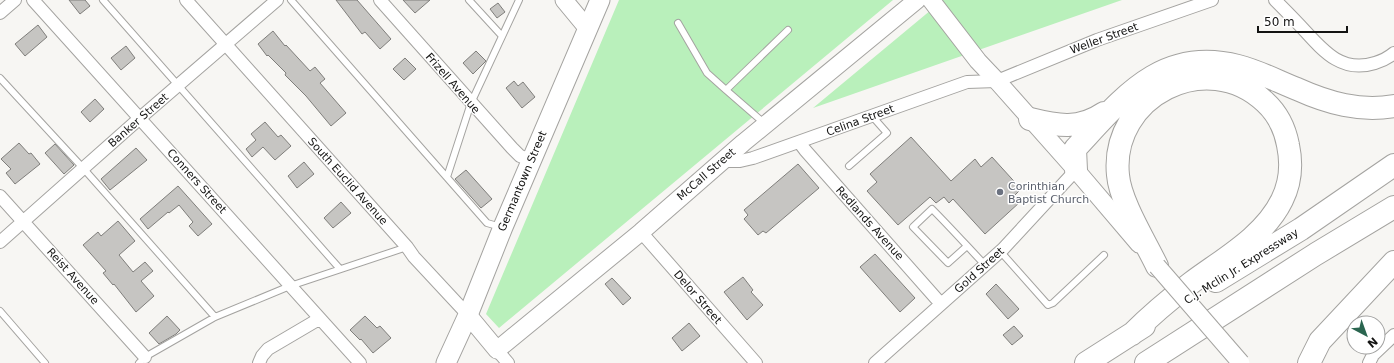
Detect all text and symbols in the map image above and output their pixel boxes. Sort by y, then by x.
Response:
scale bar [1258,8,1347,34]
text: 50 m [1264,15,1295,29]
street label: Weller Street [1068,20,1141,57]
street label: Frizell Avenue [423,50,483,116]
street label: Banker Street [106,90,172,150]
street label: Celina Street [824,102,896,139]
street label: Germantown Street [495,128,550,233]
street label: South Euclid Avenue [305,135,390,228]
street label: McCall Street [675,145,739,203]
street label: Conners Street [164,146,229,217]
place label: Corinthian Baptist Church [1008,180,1089,206]
street label: Redlands Avenue [833,184,906,263]
marker: Corinthian Baptist Church [995,187,1005,197]
street label: C.J. Mclin Jr. Expressway [1182,226,1301,307]
street label: Gold Street [952,244,1007,296]
street label: Reist Avenue [44,245,101,307]
street label: Delor Street [671,268,725,327]
north arrow [1346,315,1386,355]
text: N [1364,334,1380,350]

